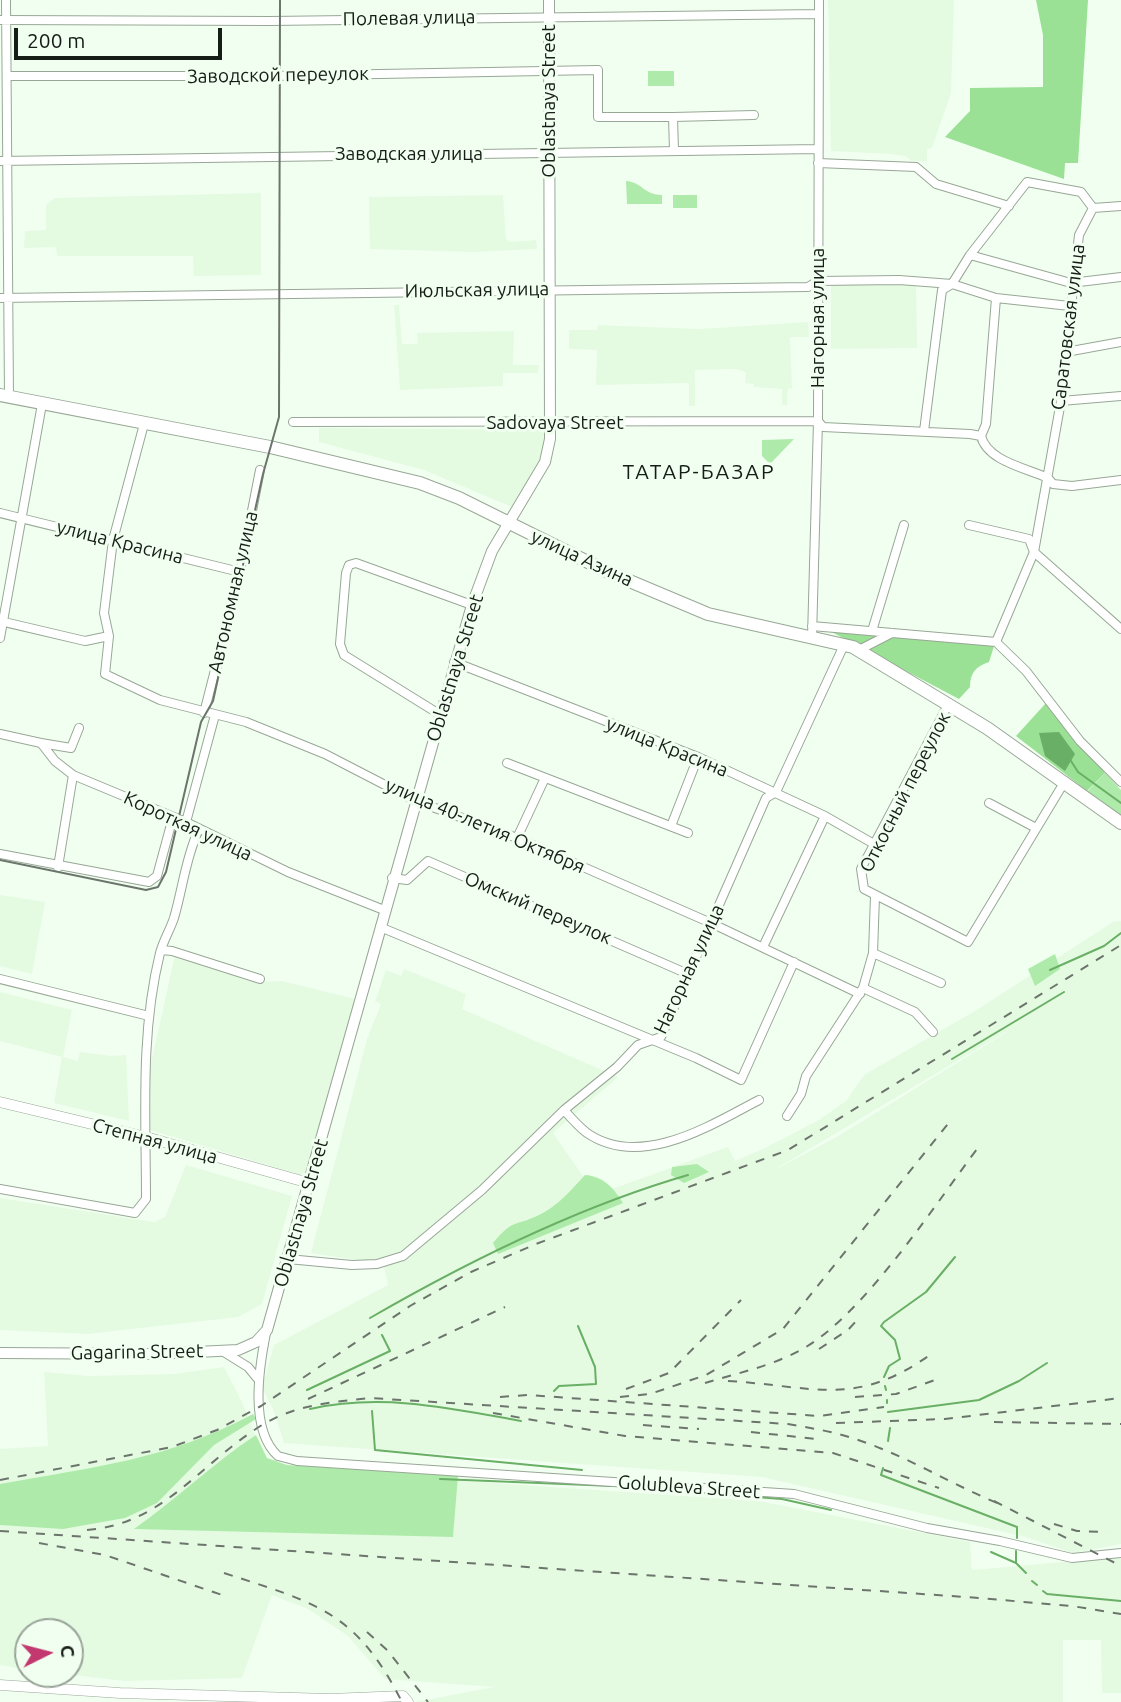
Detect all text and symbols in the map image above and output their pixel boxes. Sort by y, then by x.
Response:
street label: Полевая улица [342,5,476,31]
scale bar [18,14,226,58]
street label: Oblastnaya Street [538,24,560,178]
text: 200 m [27,28,85,52]
street label: Заводской переулок [187,62,369,88]
street label: Заводская улица [335,143,483,165]
street label: Саратовская улица [1046,243,1090,411]
street label: Нагорная улица [807,248,829,388]
street label: Июльская улица [405,277,549,303]
street label: Sadovaya Street [486,412,624,434]
district label: ТАТАР-БАЗАР [624,459,774,485]
street label: Автономная улица [203,509,263,675]
street label: улица Красина [54,515,186,569]
street label: улица Азина [527,524,637,592]
street label: Oblastnaya Street [422,591,488,745]
street label: Откосный переулок [855,708,955,876]
street label: улица Красина [603,712,731,782]
street label: улица 40-летия Октября [382,774,588,878]
street label: Короткая улица [120,786,256,866]
street label: Омский переулок [461,867,615,949]
street label: Нагорная улица [649,901,729,1037]
street label: Степная улица [90,1113,220,1169]
street label: Oblastnaya Street [269,1136,333,1290]
street label: Gagarina Street [70,1339,204,1365]
street label: Golubleva Street [617,1471,761,1503]
north arrow [14,1618,84,1688]
text: С [56,1644,79,1658]

